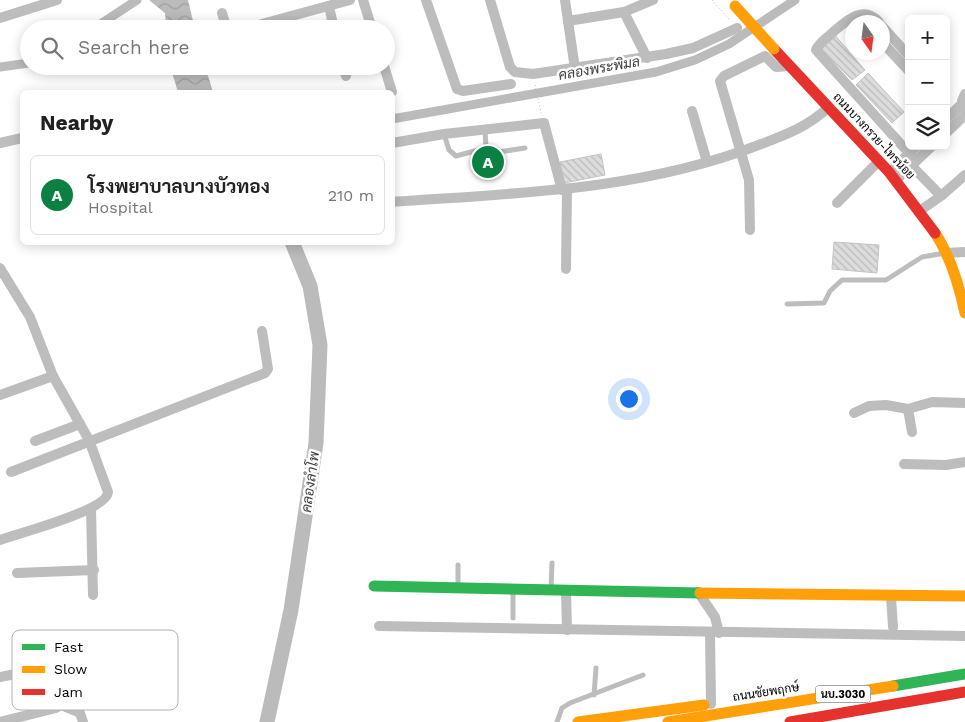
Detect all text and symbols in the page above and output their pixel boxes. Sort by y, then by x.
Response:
north arrow [845,15,890,60]
map controls [905,15,950,150]
button: + [905,15,950,60]
search box [20,20,395,75]
icon: search [38,34,66,62]
text: Search here [78,36,189,59]
water label: คลองพระพิมล [557,53,641,83]
button: − [905,60,950,105]
street label: ถนนบางกรวย-ไทรน้อย [830,89,918,182]
button: layers [905,105,950,150]
text: Nearby [40,110,113,135]
pin: A [472,143,504,181]
text: โรงพยาบาลบางบัวทอง [88,175,270,198]
text: A [52,186,62,205]
text: 210 m [328,186,374,205]
text: Hospital [88,198,153,217]
your location [616,386,642,412]
water label: คลองลำโพ [298,450,322,514]
legend [12,630,178,710]
text: Fast [54,639,83,655]
text: Slow [54,661,87,677]
street label: ถนนชัยพฤกษ์ [732,679,801,704]
text: Jam [54,684,83,700]
road number: นบ.3030 [816,686,870,702]

